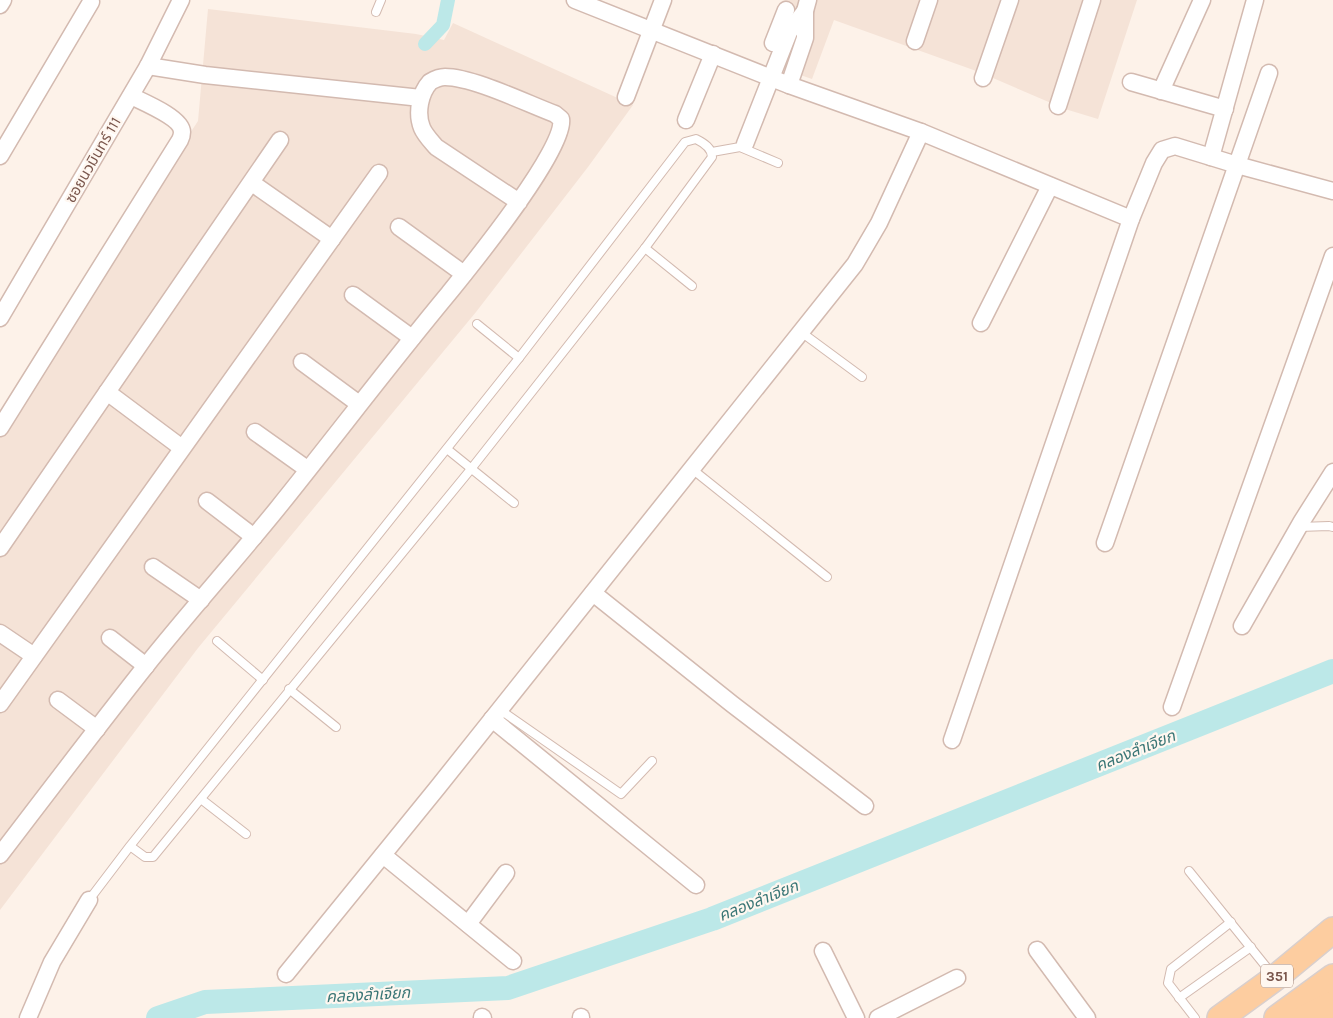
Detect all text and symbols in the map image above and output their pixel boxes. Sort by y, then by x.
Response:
street label: ซอยนวมินทร์ 111 [61,114,125,206]
water label: คลองลำเจียก [1093,725,1179,775]
water label: คลองลำเจียก [716,875,802,925]
road number: 351 [1261,964,1293,988]
water label: คลองลำเจียก [325,983,412,1006]

